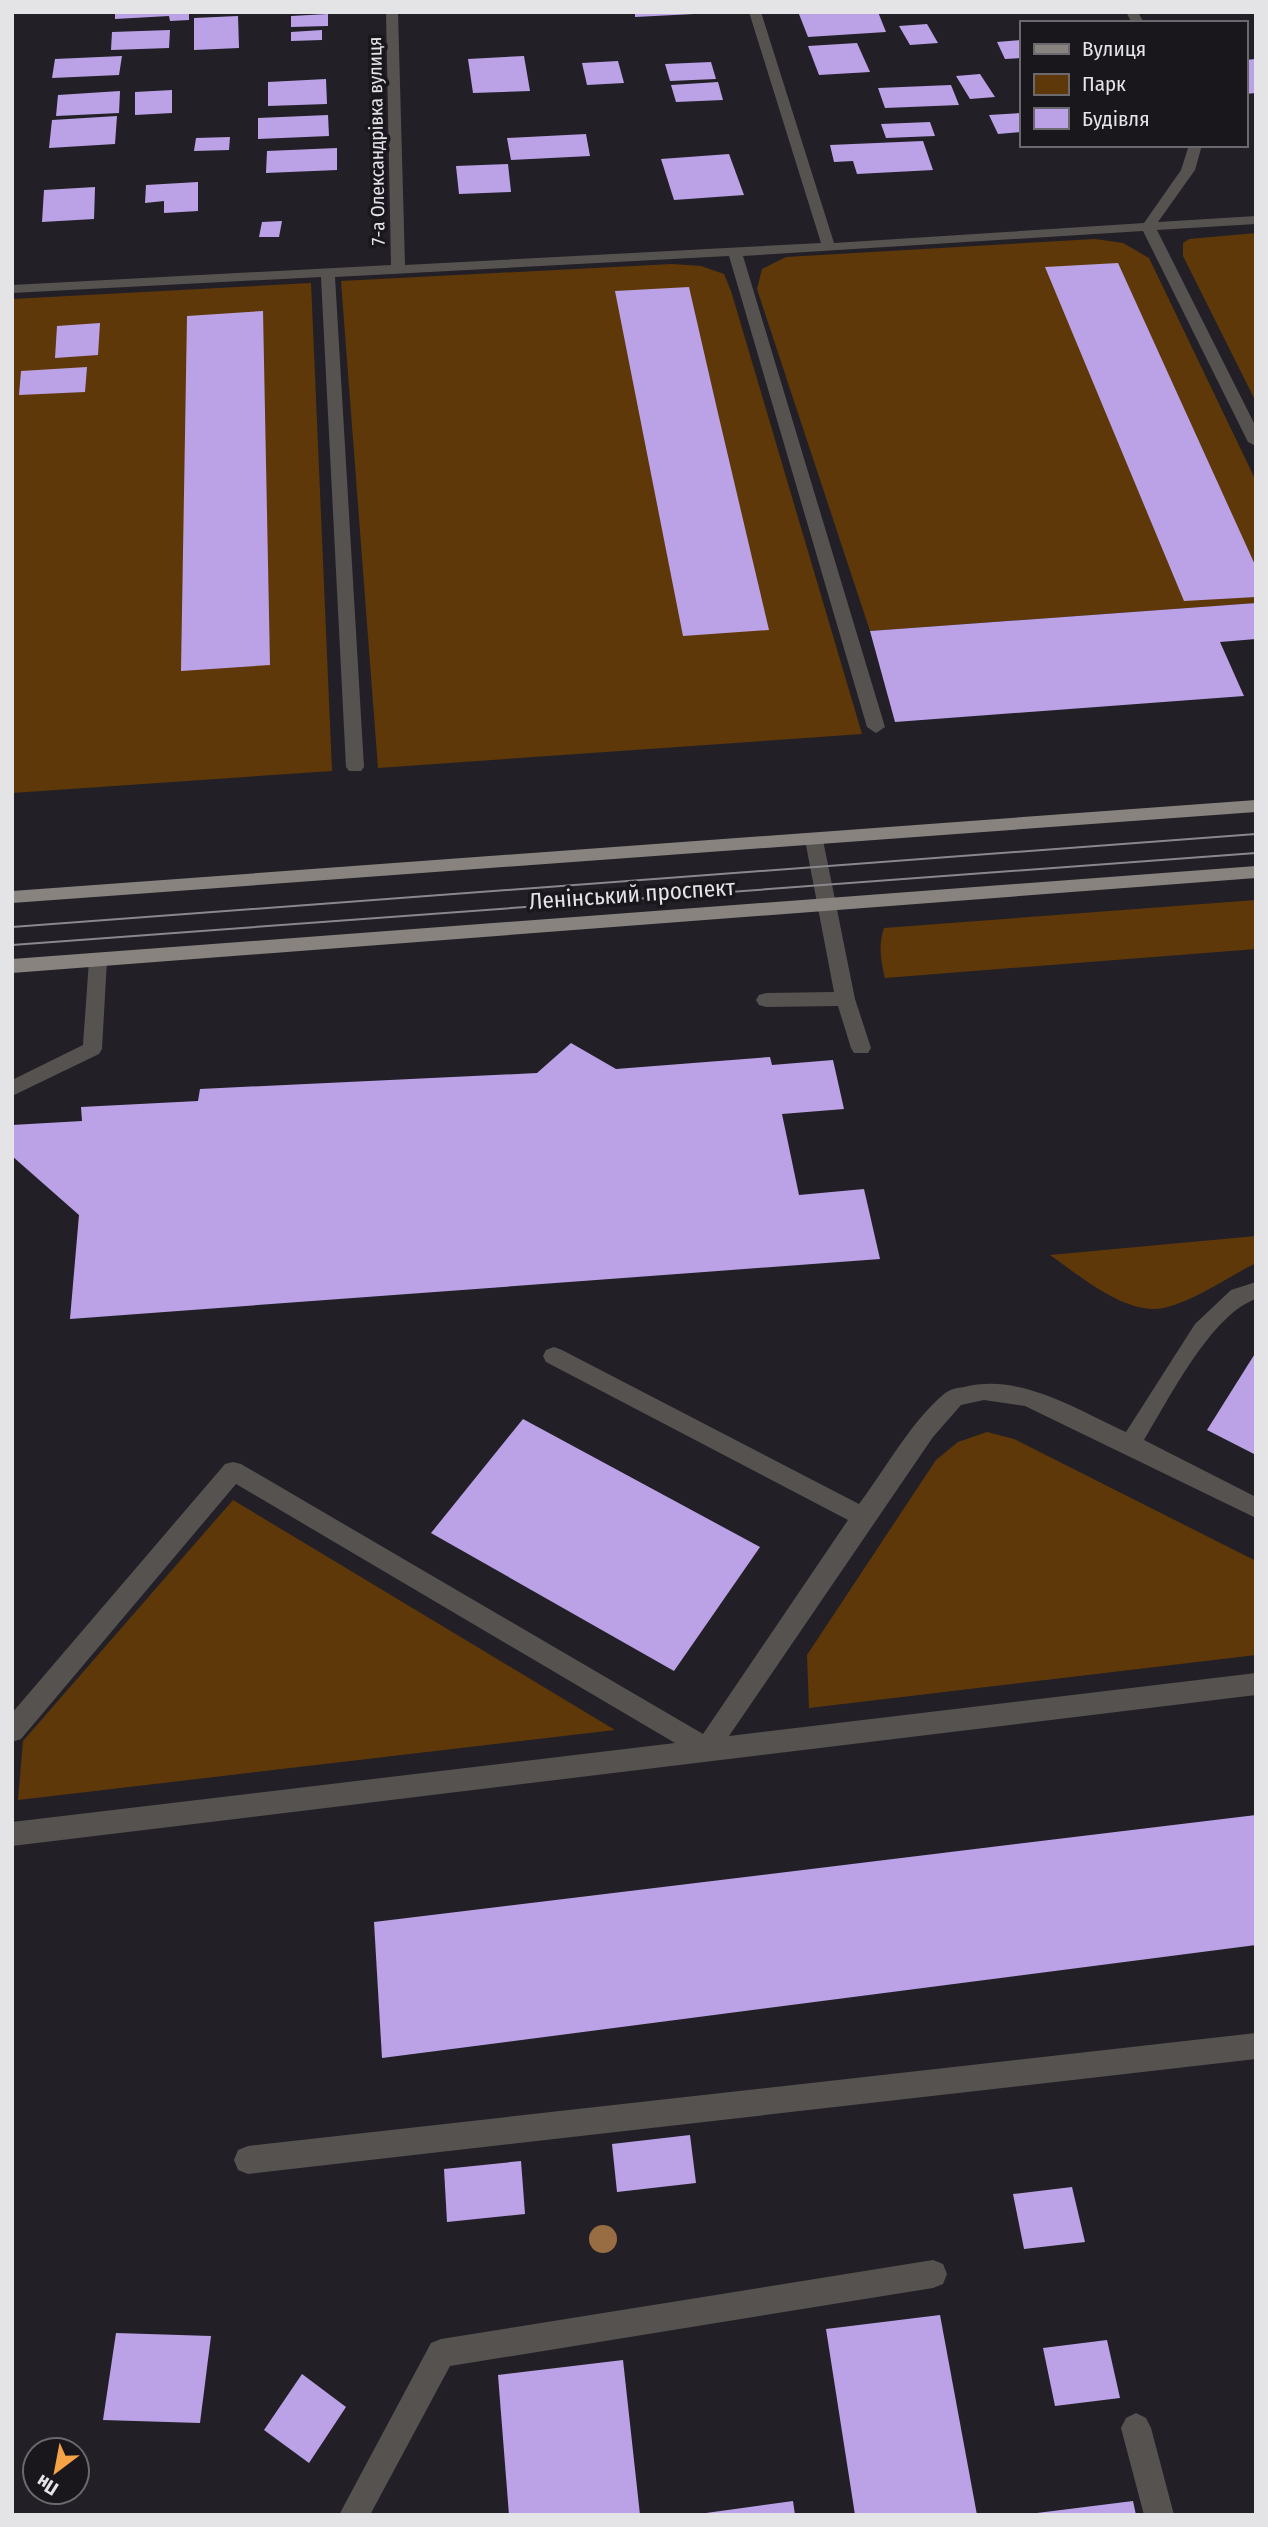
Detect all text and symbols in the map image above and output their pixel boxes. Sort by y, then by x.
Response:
legend [1020,21,1247,147]
street label: 7-а Олександрівка вулиця [363,36,390,246]
text: Вулиця [1082,36,1146,62]
text: Парк [1082,71,1126,97]
text: Будівля [1082,106,1150,132]
street label: Ленінський проспект [528,873,737,915]
north arrow [21,2436,91,2506]
text: Пн [32,2470,62,2500]

